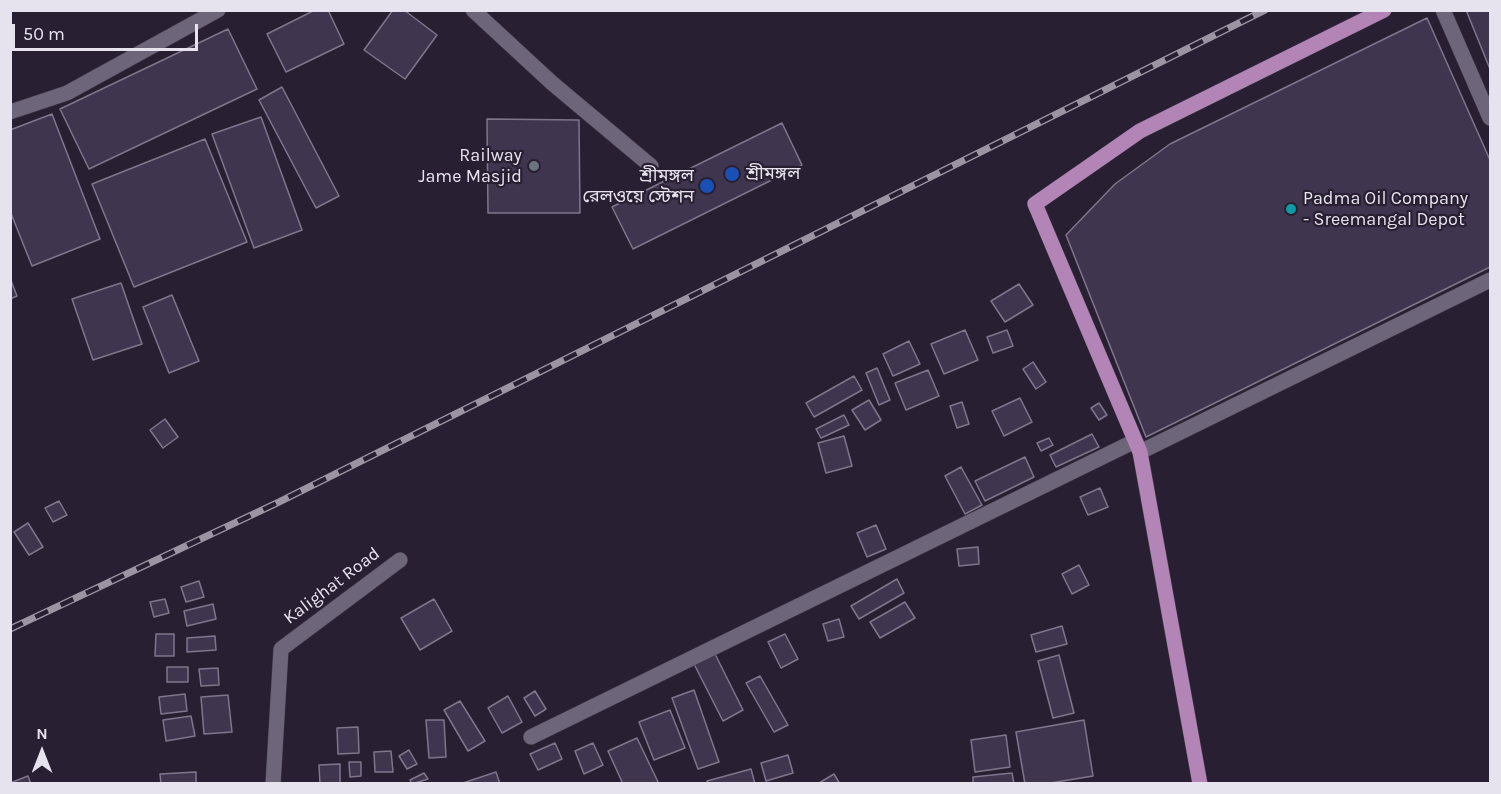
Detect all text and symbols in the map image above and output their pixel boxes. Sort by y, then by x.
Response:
scale bar [15,12,201,50]
text: 50 m [23,23,65,45]
place label: Railway Jame Masjid [418,145,522,188]
marker: Railway Jame Masjid [527,159,541,173]
place label: শ্রীমঙ্গল [746,163,800,185]
place label: শ্রীমঙ্গল রেলওয়ে স্টেশন [582,165,694,207]
marker: শ্রীমঙ্গল [723,165,741,183]
marker: শ্রীমঙ্গল রেলওয়ে স্টেশন [698,177,716,195]
place label: Padma Oil Company - Sreemangal Depot [1303,188,1468,230]
marker: Padma Oil Company - Sreemangal Depot [1284,202,1298,216]
street label: Kalighat Road [280,543,384,629]
north arrow [12,722,72,782]
text: N [36,724,48,743]

